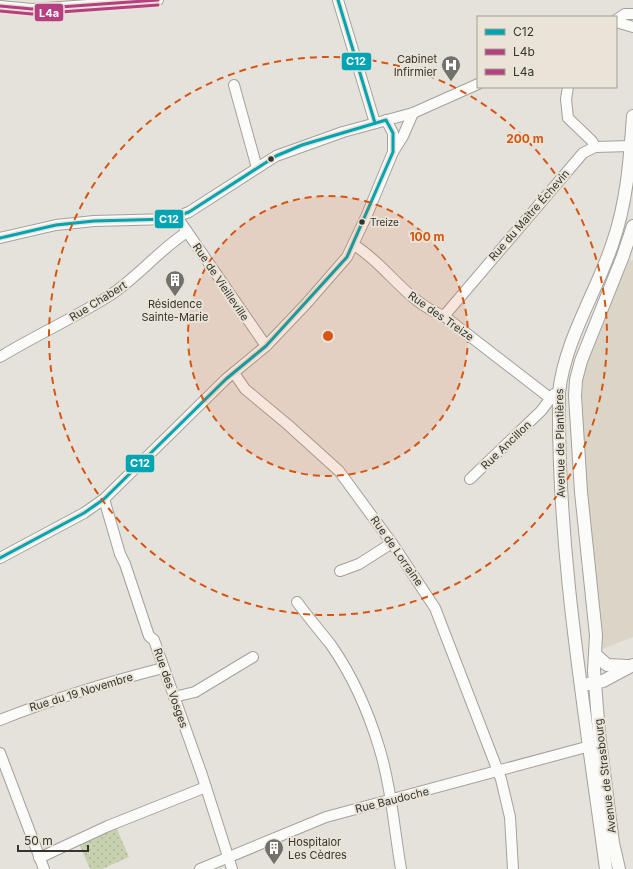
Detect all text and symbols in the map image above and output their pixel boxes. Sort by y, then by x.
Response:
line badge: L4a [34,3,64,22]
text: L4a [39,6,59,20]
legend [477,16,617,88]
text: C12 [513,24,534,39]
text: L4b [513,44,535,59]
line badge: C12 [341,52,372,71]
place label: Cabinet Infirmier [394,52,437,79]
text: C12 [346,54,366,68]
hospital icon: Cabinet Infirmier [440,54,462,82]
text: L4a [513,64,534,79]
text: 200 m [506,131,544,146]
unlabelled marker [266,154,276,164]
street label: Rue du Maître Échevin [486,167,572,263]
line badge: C12 [154,209,184,229]
text: C12 [159,212,179,226]
place label: Treize [370,216,399,228]
marker: Treize [357,217,367,227]
text: 100 m [409,229,445,244]
street label: Rue de Vieilleville [190,240,252,324]
building icon: Résidence Sainte-Marie [164,269,186,297]
street label: Rue Chabert [67,278,130,324]
street label: Rue des Treize [405,288,477,344]
place label: Résidence Sainte-Marie [142,297,208,324]
centre of rings [321,329,335,343]
street label: Avenue de Plantières [552,388,568,498]
street label: Rue Ancillon [478,418,534,472]
line badge: C12 [125,454,155,473]
text: C12 [130,456,150,470]
street label: Rue de Lorraine [368,513,426,589]
street label: Rue des Vosges [151,646,191,730]
street label: Rue du 19 Novembre [27,670,135,714]
street label: Avenue de Strasbourg [591,718,619,834]
street label: Rue Baudoche [354,784,430,816]
scale bar [18,827,88,853]
text: 50 m [24,833,53,848]
place label: Hospitalor Les Cèdres [288,835,347,862]
building icon: Hospitalor Les Cèdres [263,837,285,865]

